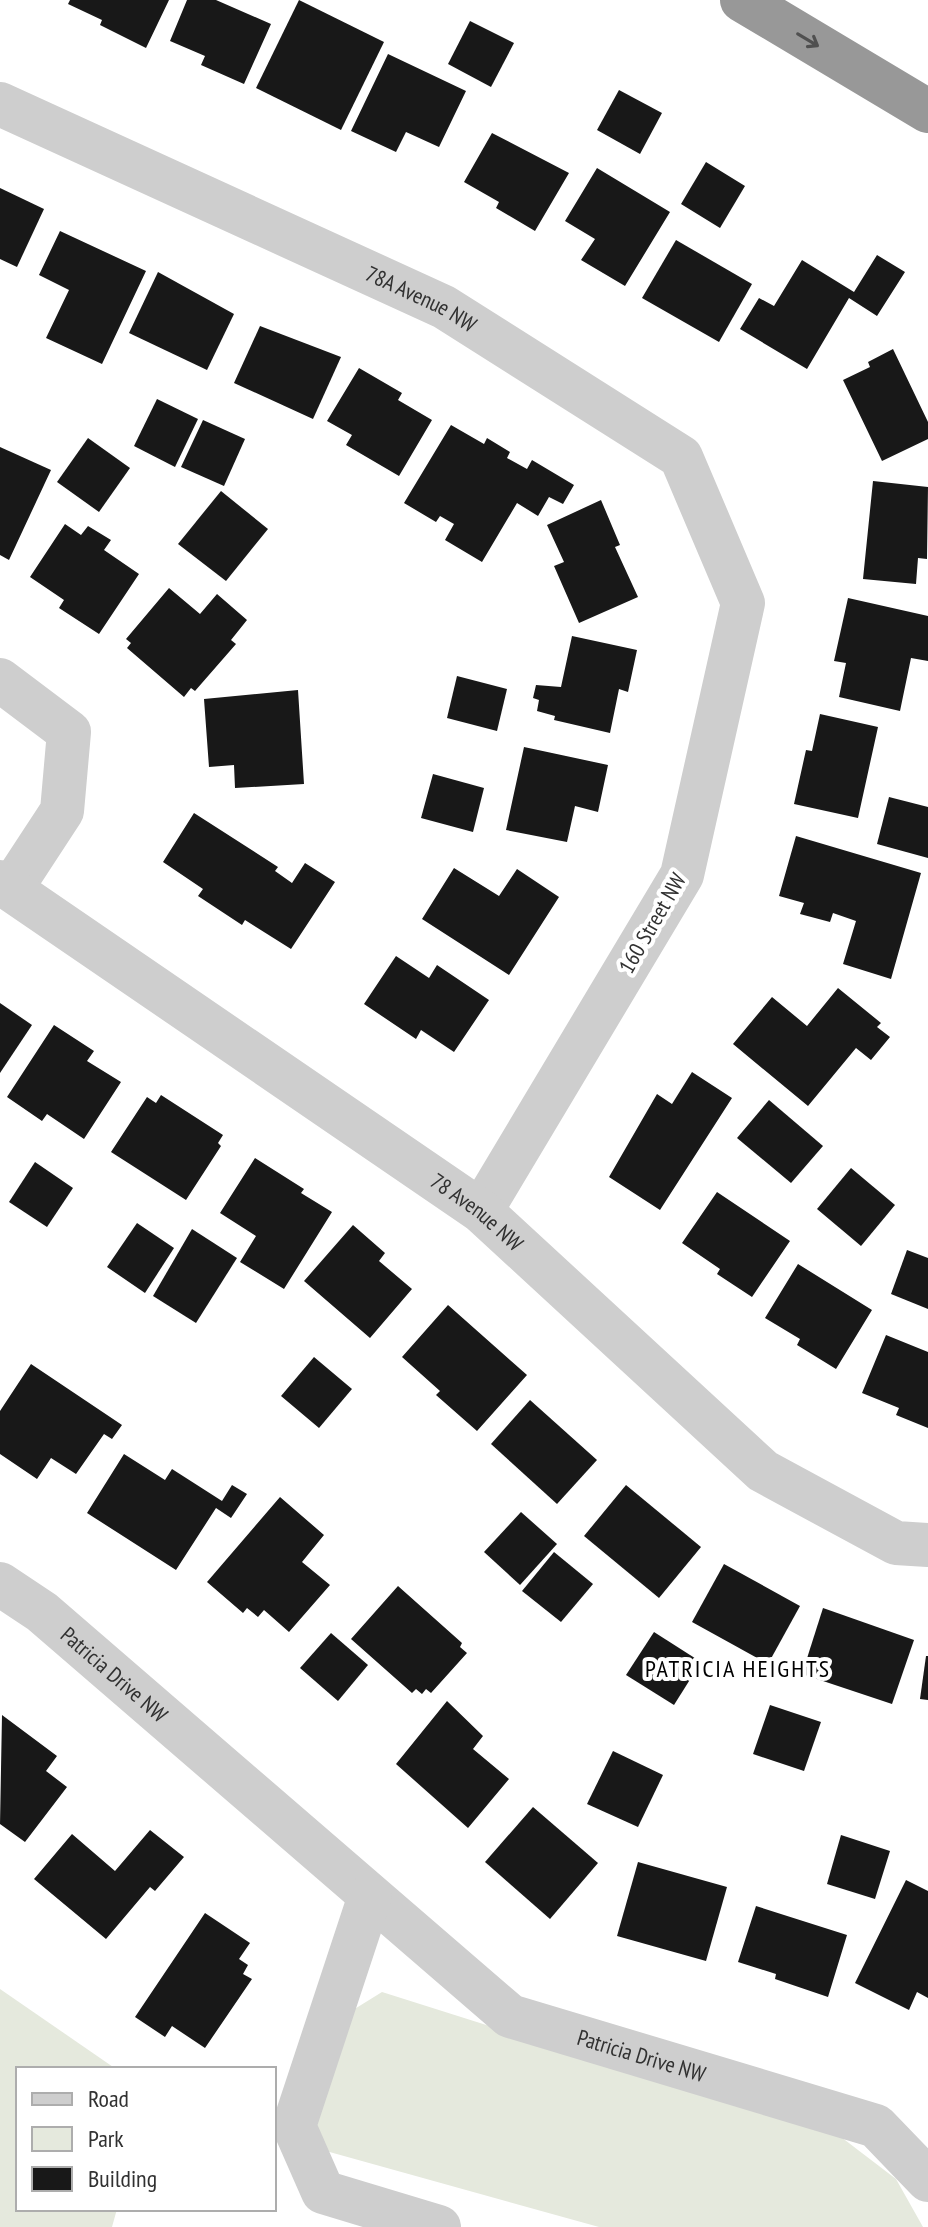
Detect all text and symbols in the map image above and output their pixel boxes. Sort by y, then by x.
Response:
one-way arrow [796,32,819,48]
street label: 78A Avenue NW [361,259,482,338]
street label: 160 Street NW [612,868,692,978]
street label: 78 Avenue NW [425,1167,529,1257]
street label: Patricia Drive NW [55,1621,174,1728]
district label: PATRICIA HEIGHTS [645,1653,831,1684]
street label: Patricia Drive NW [574,2023,709,2088]
legend [16,2067,276,2211]
text: Road [88,2083,129,2114]
text: Park [88,2123,124,2154]
text: Building [88,2163,157,2194]

